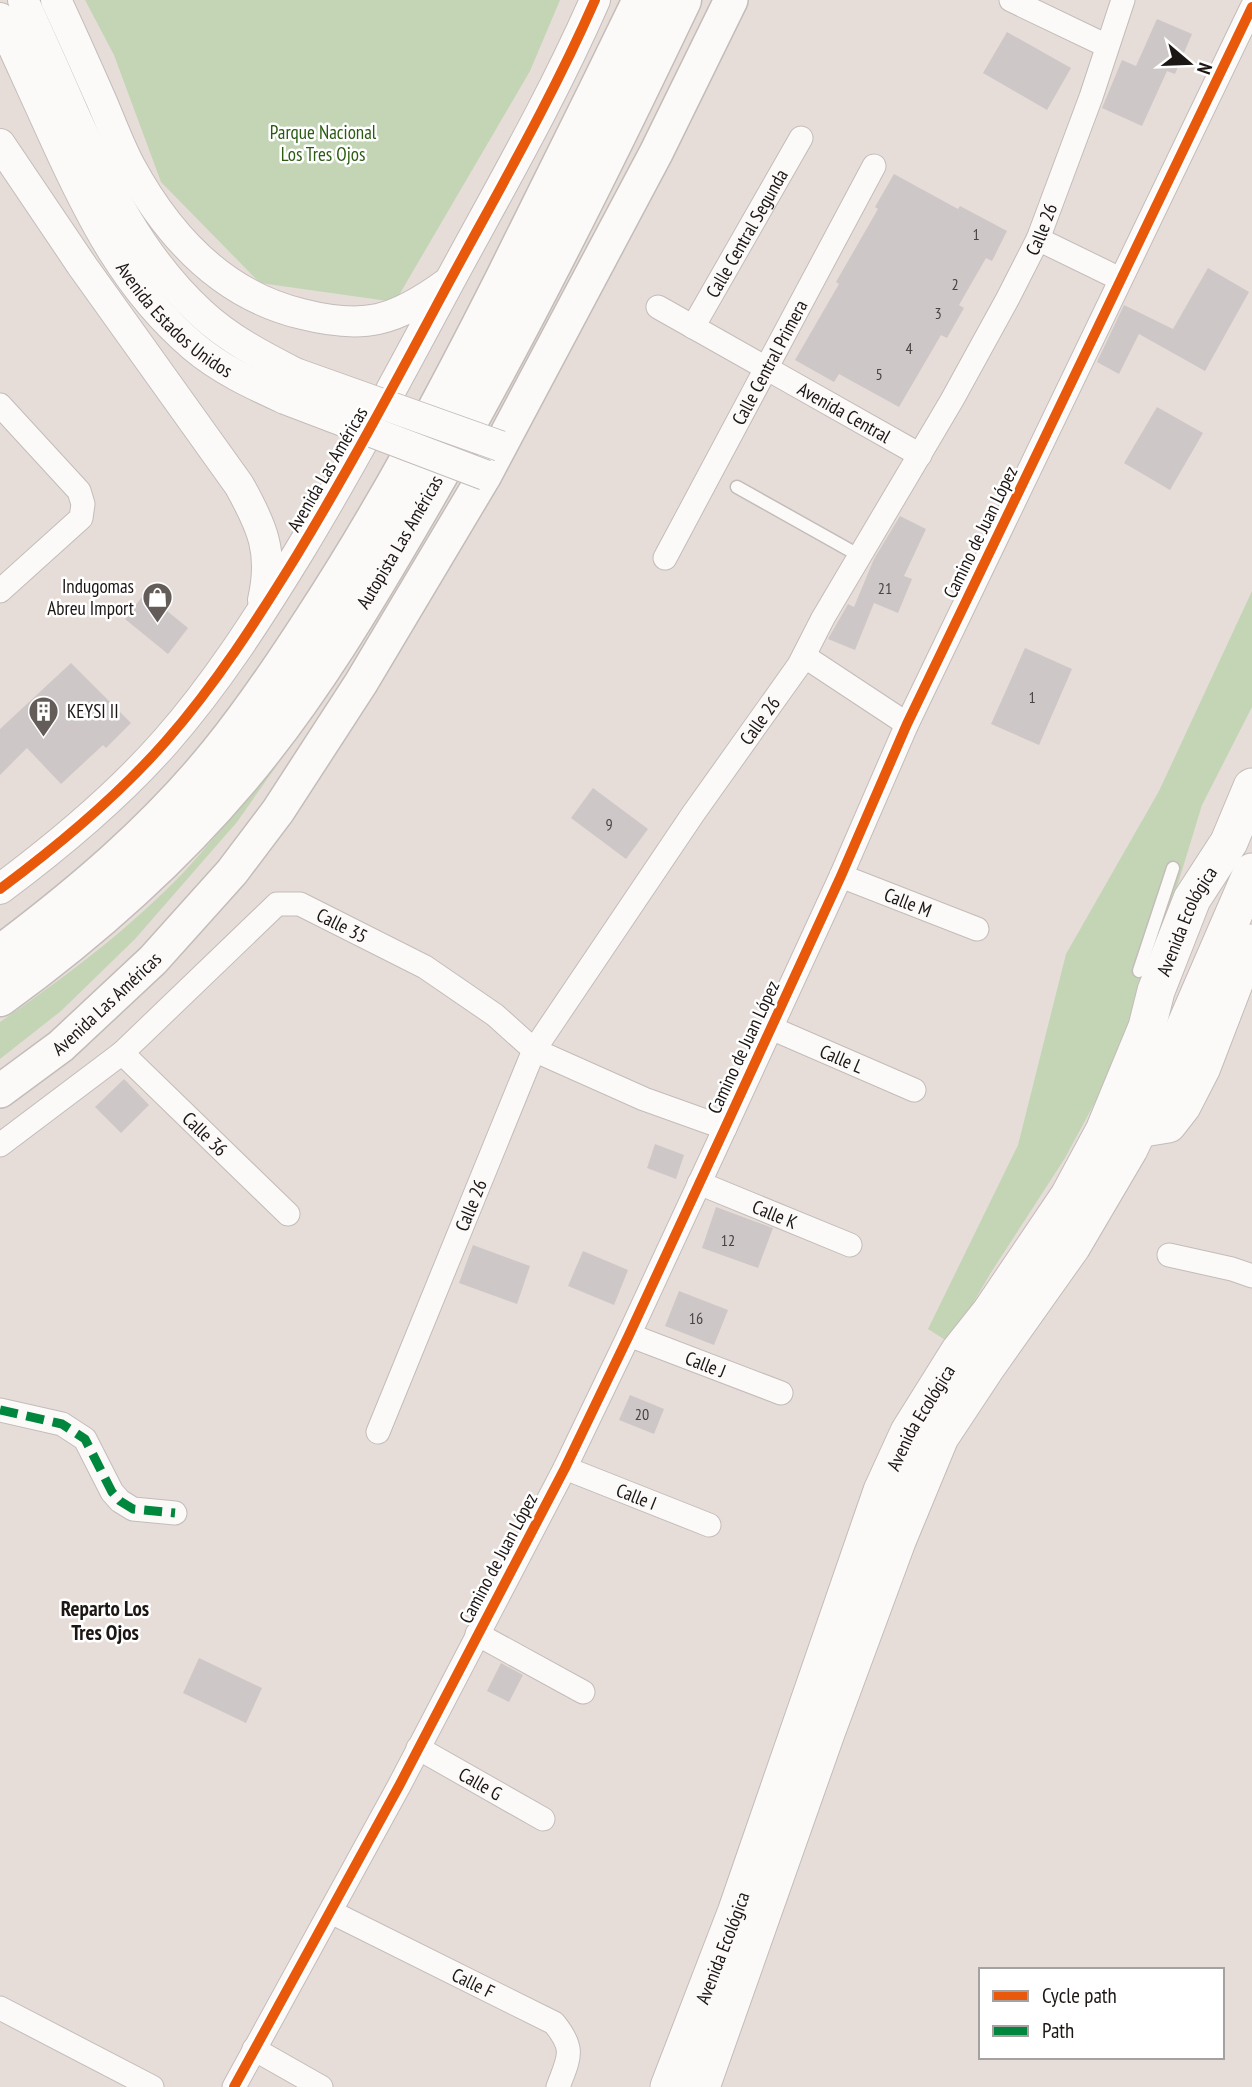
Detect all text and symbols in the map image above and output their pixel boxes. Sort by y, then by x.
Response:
north arrow [1154,28,1224,98]
text: N [1192,60,1218,77]
park label: Parque Nacional Los Tres Ojos [270,120,377,166]
street label: Calle Central Segunda [700,165,793,302]
street label: Calle 26 [1020,200,1062,259]
house number: 1 [972,224,980,244]
street label: Avenida Estados Unidos [111,257,237,382]
house number: 2 [951,274,959,294]
street label: Calle Central Primera [726,295,813,429]
house number: 3 [934,303,942,323]
house number: 4 [905,338,913,358]
house number: 5 [875,364,883,384]
street label: Avenida Central [794,377,895,448]
street label: Avenida Las Américas [282,402,372,536]
street label: Camino de Juan López [938,462,1022,602]
street label: Autopista Las Américas [351,471,448,613]
place label: Indugomas Abreu Import [47,574,135,620]
house number: 21 [878,578,892,598]
shop icon: Indugomas Abreu Import [140,580,174,624]
house number: 1 [1028,687,1036,707]
street label: Calle 26 [734,692,785,749]
building icon: KEYSI II [27,694,61,738]
place label: KEYSI II [67,699,119,723]
house number: 9 [605,814,613,834]
street label: Avenida Ecológica [1151,862,1222,979]
street label: Calle M [881,882,935,922]
street label: Calle 35 [313,902,372,948]
street label: Avenida Las Américas [47,947,166,1060]
street label: Camino de Juan López [702,976,784,1117]
street label: Calle L [816,1039,867,1079]
street label: Calle 36 [178,1106,233,1161]
street label: Calle 26 [449,1176,492,1235]
street label: Calle K [749,1194,801,1234]
house number: 12 [721,1230,735,1250]
house number: 16 [689,1308,703,1328]
street label: Calle J [682,1346,729,1383]
street label: Avenida Ecológica [881,1360,960,1474]
house number: 20 [635,1404,649,1424]
street label: Calle I [613,1478,660,1515]
street label: Camino de Juan López [454,1489,542,1627]
district label: Reparto Los Tres Ojos [61,1595,149,1646]
street label: Calle G [455,1762,507,1805]
street label: Avenida Ecológica [690,1889,754,2007]
street label: Calle F [448,1962,499,2004]
legend [979,1968,1224,2059]
text: Cycle path [1042,1982,1117,2009]
text: Path [1042,2017,1074,2044]

